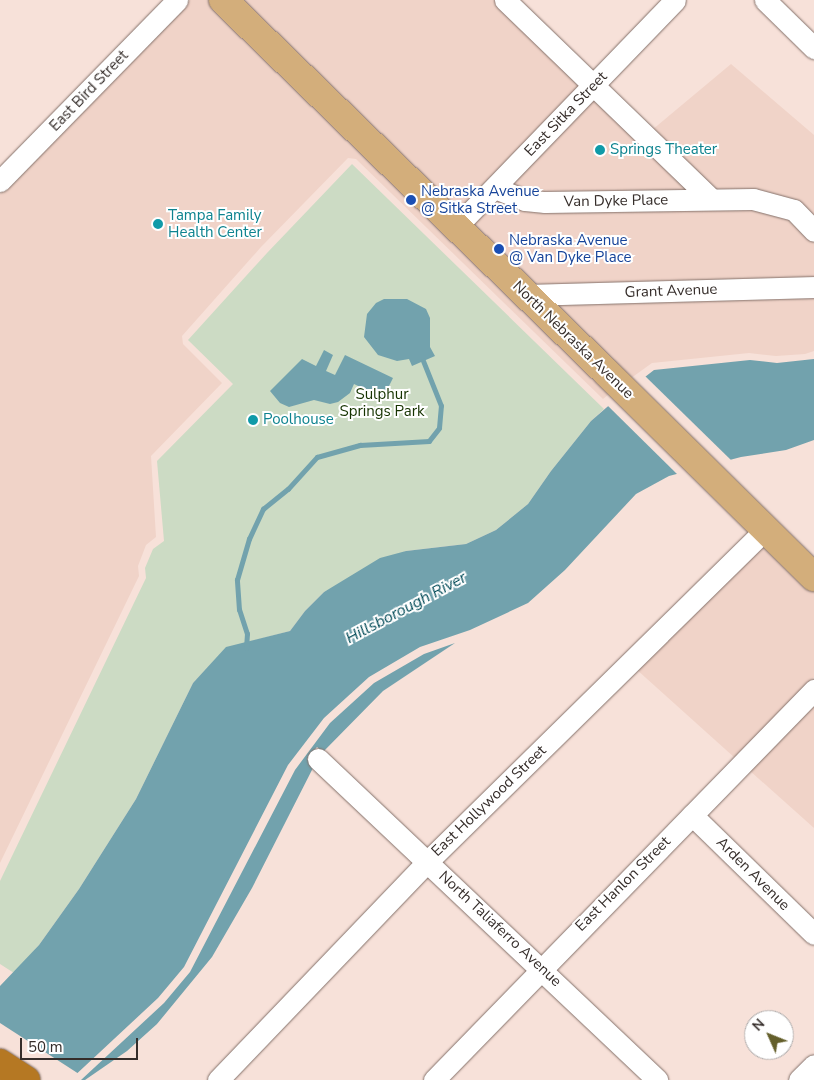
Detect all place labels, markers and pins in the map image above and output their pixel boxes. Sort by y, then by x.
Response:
place label: Springs Theater [610,141,717,159]
marker: Springs Theater [594,144,606,156]
place label: Nebraska Avenue @ Sitka Street [421,182,540,217]
marker: Nebraska Avenue @ Sitka Street [405,194,417,206]
place label: Tampa Family Health Center [168,206,262,241]
marker: Tampa Family Health Center [152,218,164,230]
place label: Nebraska Avenue @ Van Dyke Place [509,231,631,266]
marker: Nebraska Avenue @ Van Dyke Place [493,243,505,255]
place label: Poolhouse [263,411,334,429]
marker: Poolhouse [247,414,259,426]

